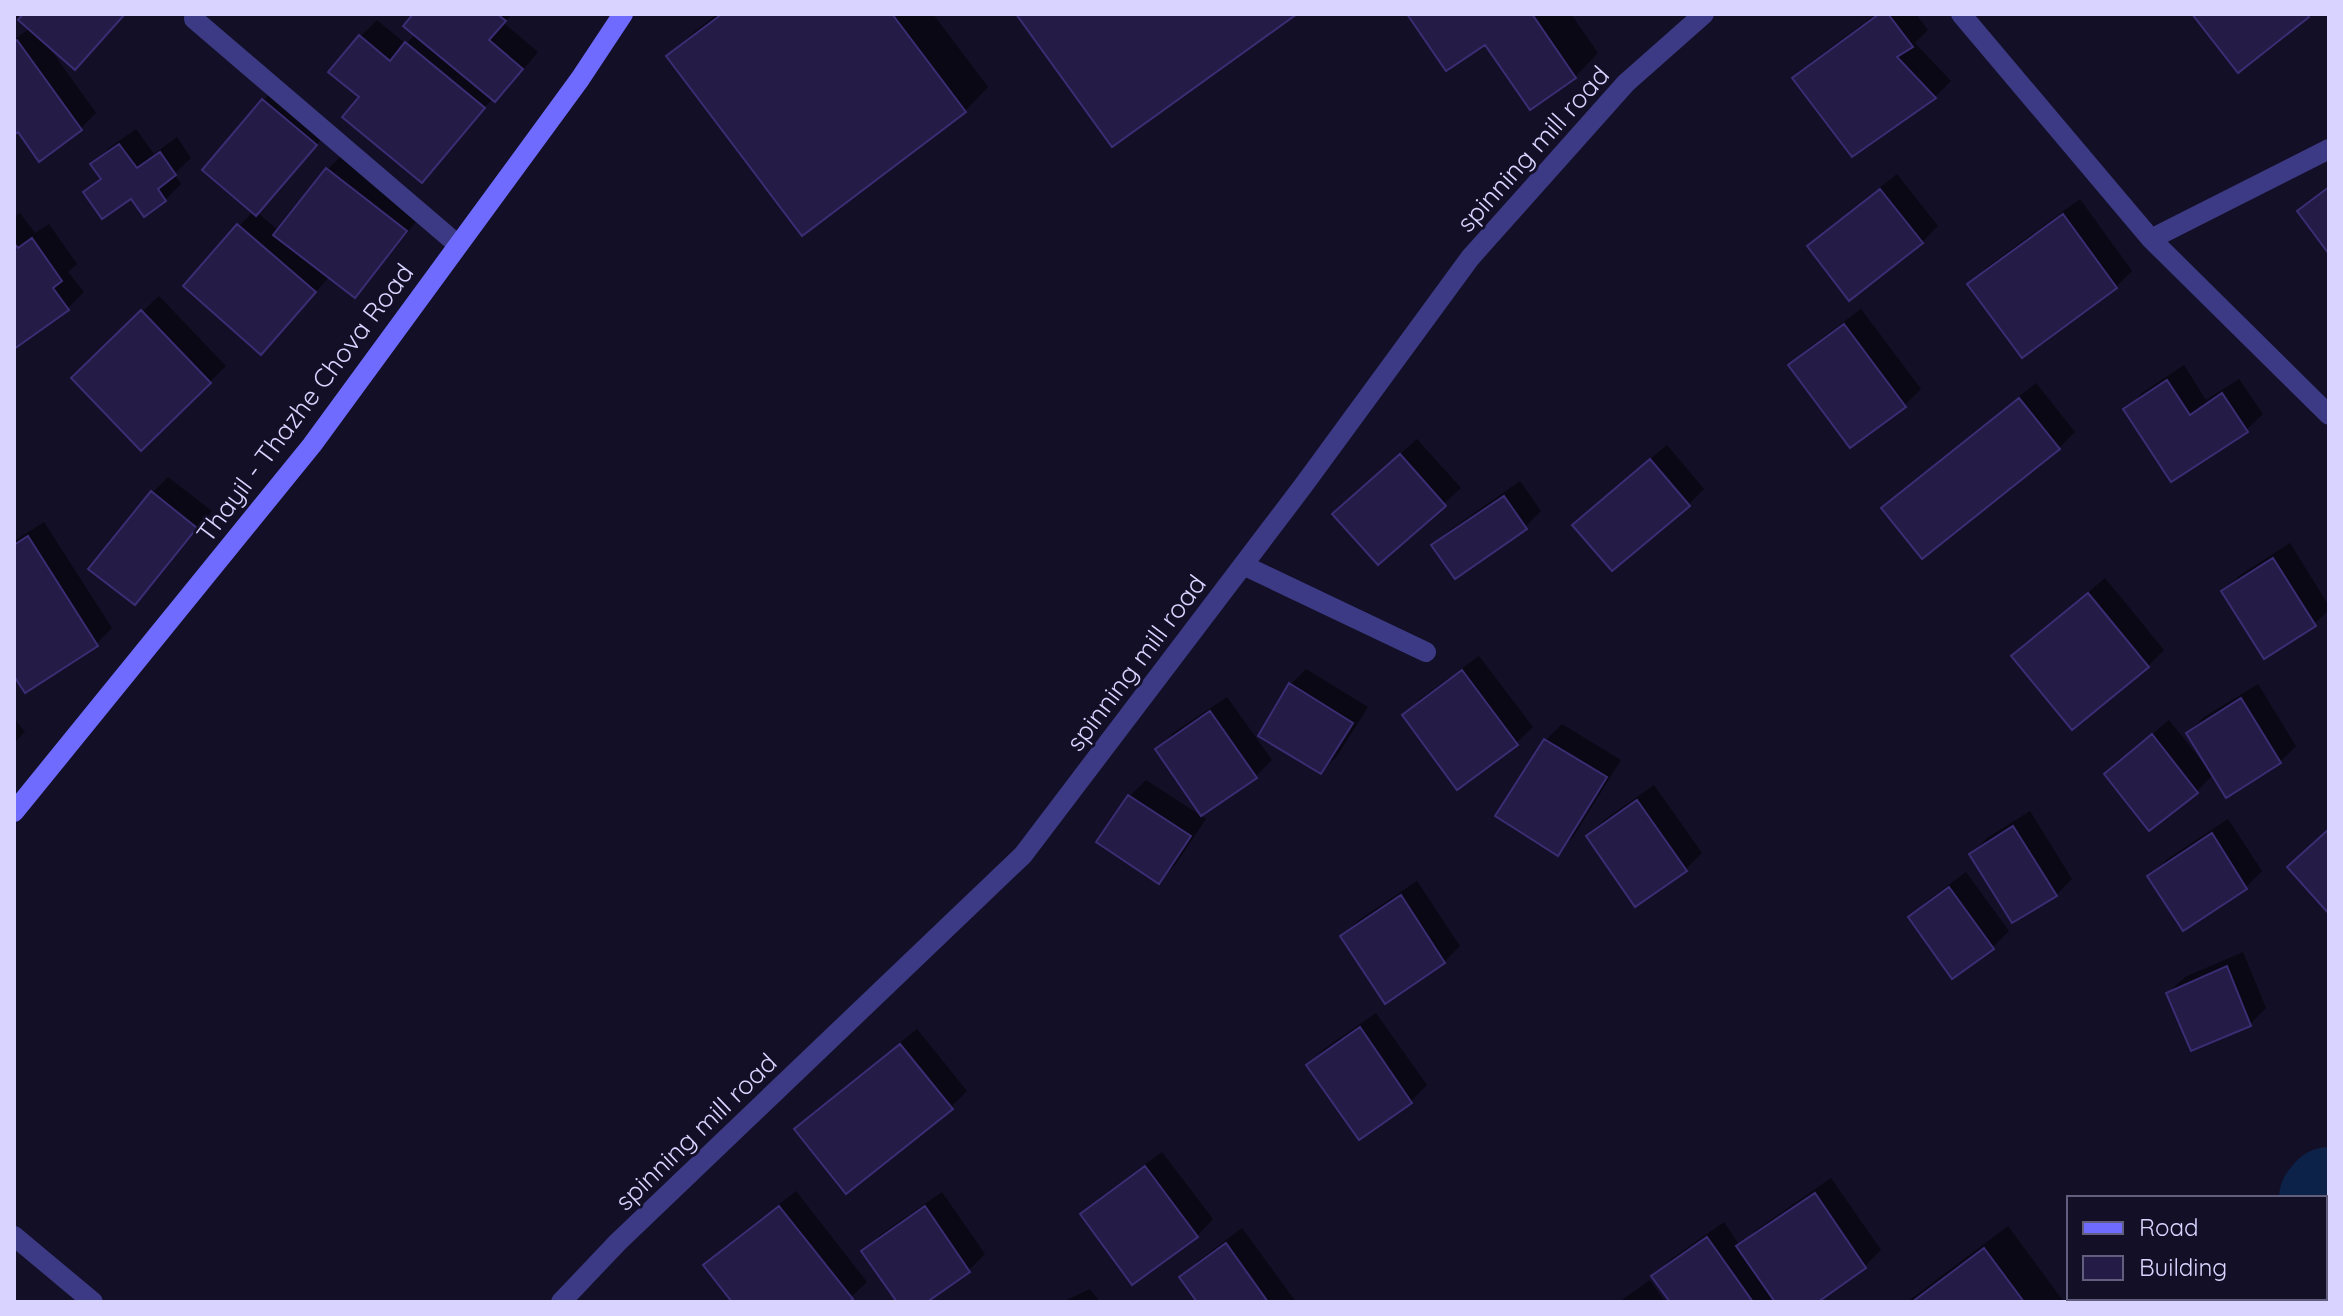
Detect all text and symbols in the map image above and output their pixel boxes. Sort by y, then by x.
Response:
street label: spinning mill road [1449,59,1616,239]
street label: Thayil - Thazhe Chova Road [189,257,420,549]
street label: spinning mill road [1058,568,1213,757]
street label: spinning mill road [608,1046,784,1217]
legend [2067,1196,2327,1300]
text: Road [2139,1212,2199,1242]
text: Building [2139,1252,2227,1282]

